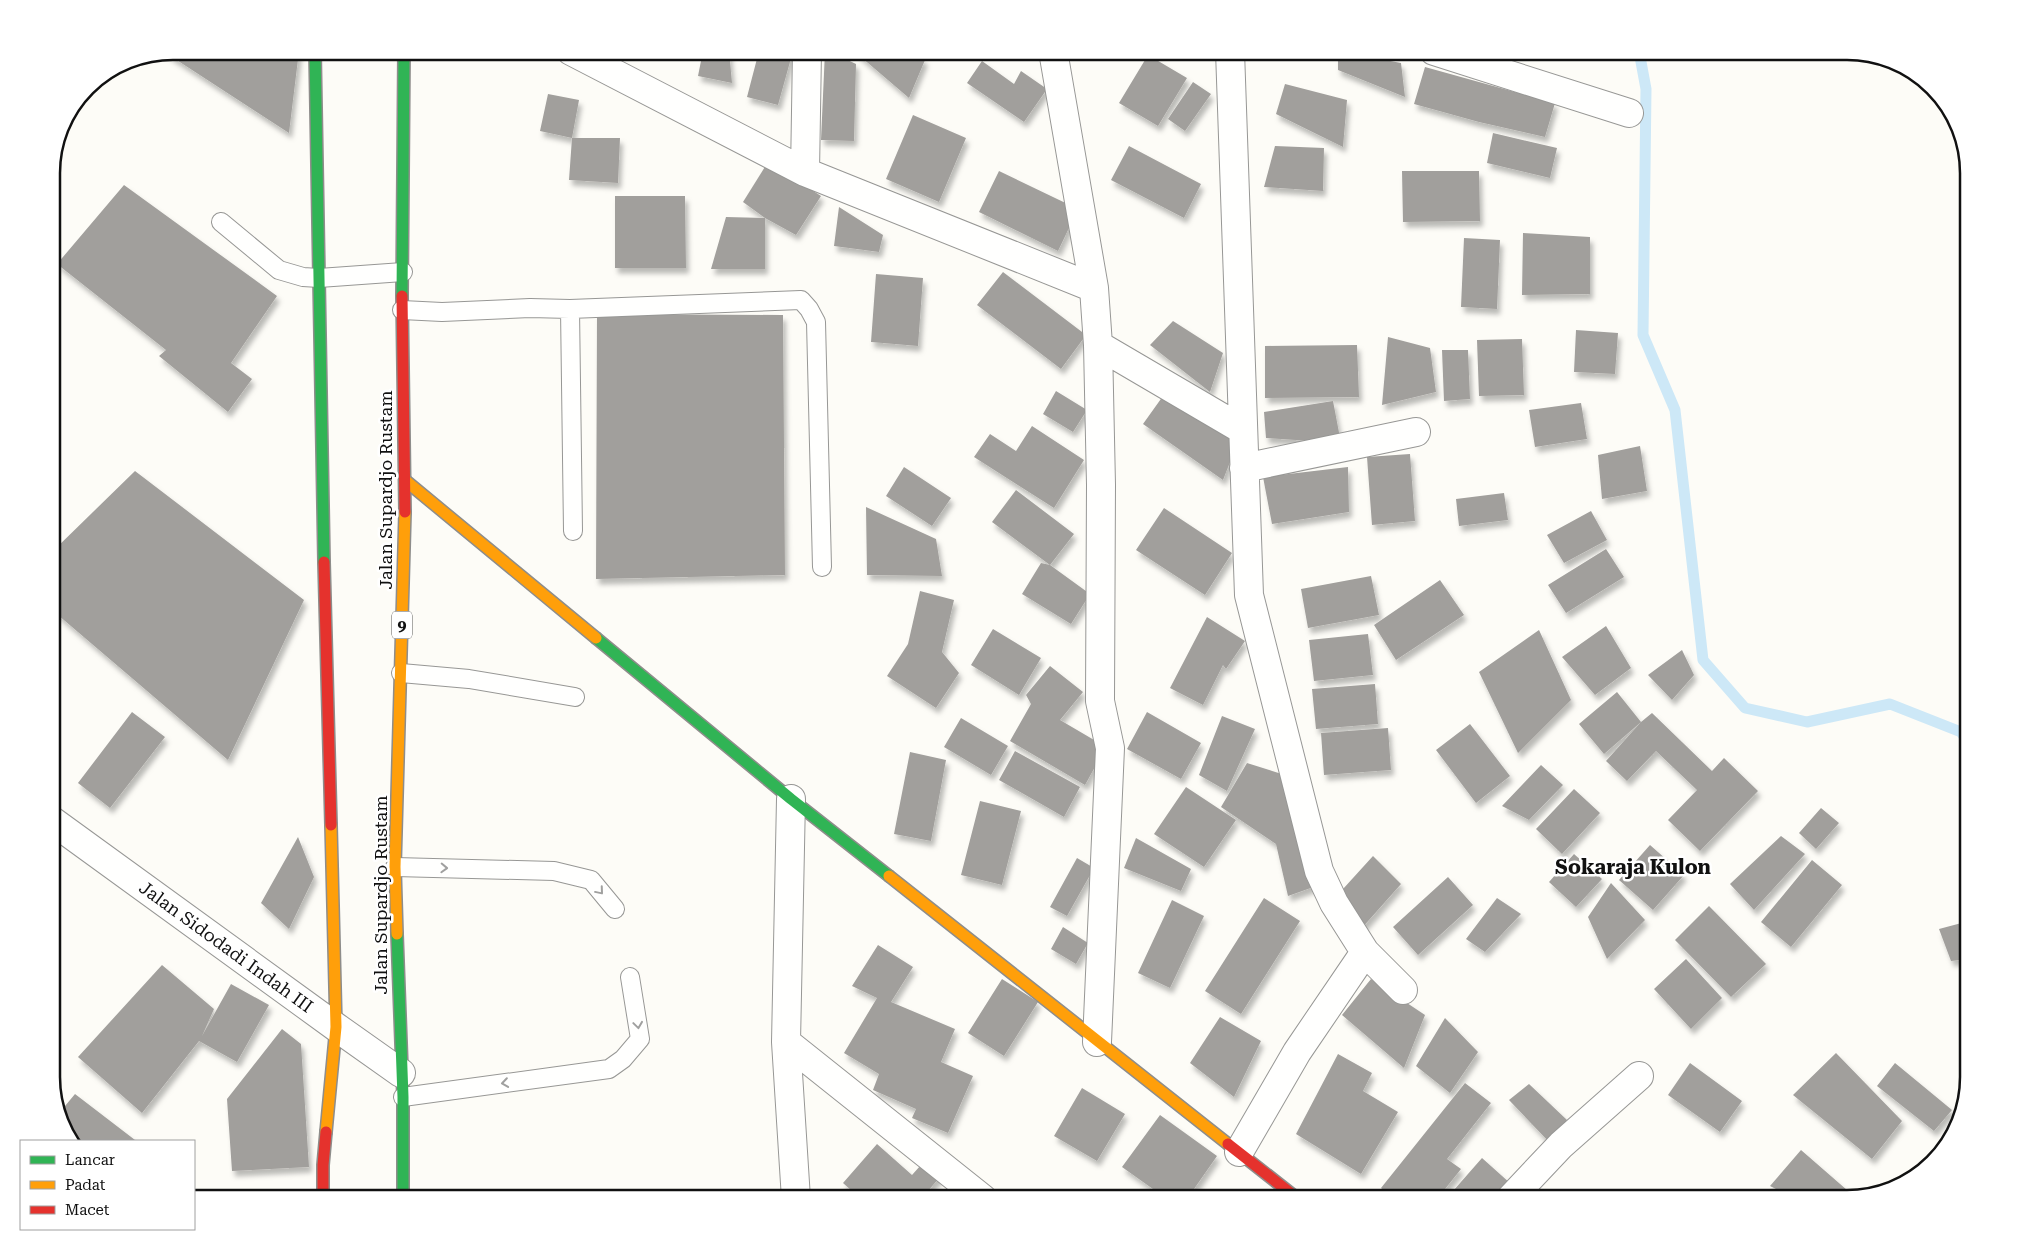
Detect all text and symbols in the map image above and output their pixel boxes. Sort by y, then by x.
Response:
street label: Jalan Supardjo Rustam [375,390,396,590]
road number: 9 [392,612,412,638]
street label: Jalan Supardjo Rustam [370,795,391,995]
district label: Sokaraja Kulon [1555,855,1712,879]
one-way arrow [440,863,448,873]
street label: Jalan Sidodadi Indah III [135,877,317,1017]
one-way arrow [594,886,603,895]
one-way arrow [632,1021,642,1029]
one-way arrow [501,1077,509,1088]
legend [20,1140,195,1230]
text: Lancar [65,1151,115,1169]
text: Padat [65,1176,106,1194]
text: Macet [65,1201,110,1219]

